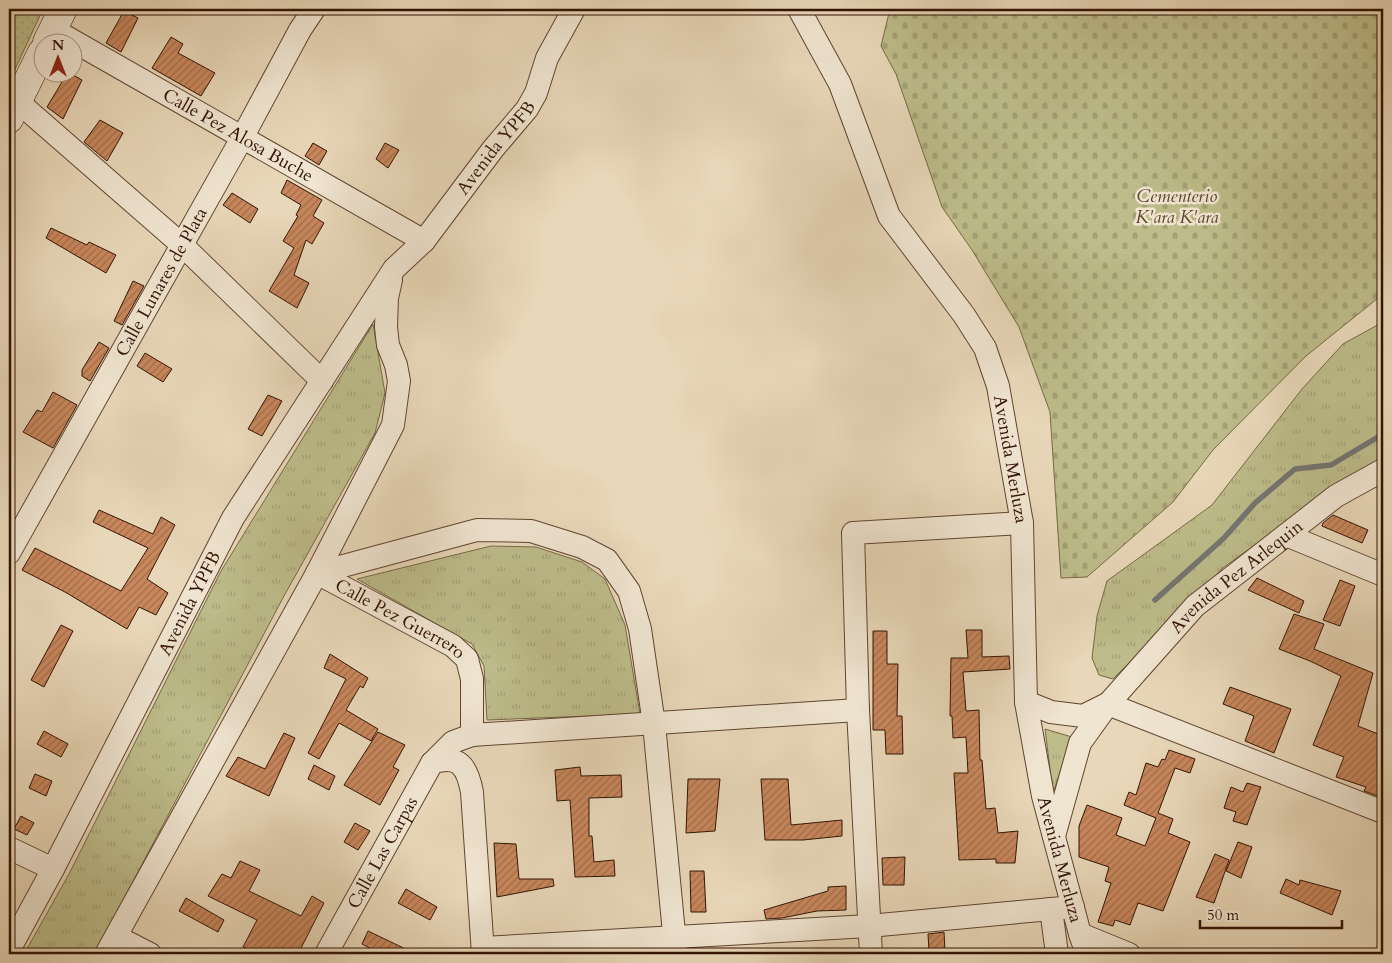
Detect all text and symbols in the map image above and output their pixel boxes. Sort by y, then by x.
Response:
north arrow [32,32,82,82]
text: N [52,36,64,55]
street label: Calle Pez Alosa Buche [158,82,318,188]
street label: Avenida YPFB [450,96,542,200]
park label: Cementerio K'ara K'ara [1136,184,1218,230]
street label: Calle Lunares de Plata [109,203,213,361]
street label: Avenida Merluza [987,393,1034,525]
street label: Avenida Pez Arlequin [1164,514,1309,639]
street label: Avenida YPFB [152,547,227,660]
street label: Calle Pez Guerrero [331,573,472,664]
street label: Calle Las Carpas [341,792,424,913]
street label: Avenida Merluza [1031,793,1089,925]
scale bar [1200,898,1342,930]
text: 50 m [1207,905,1239,925]

